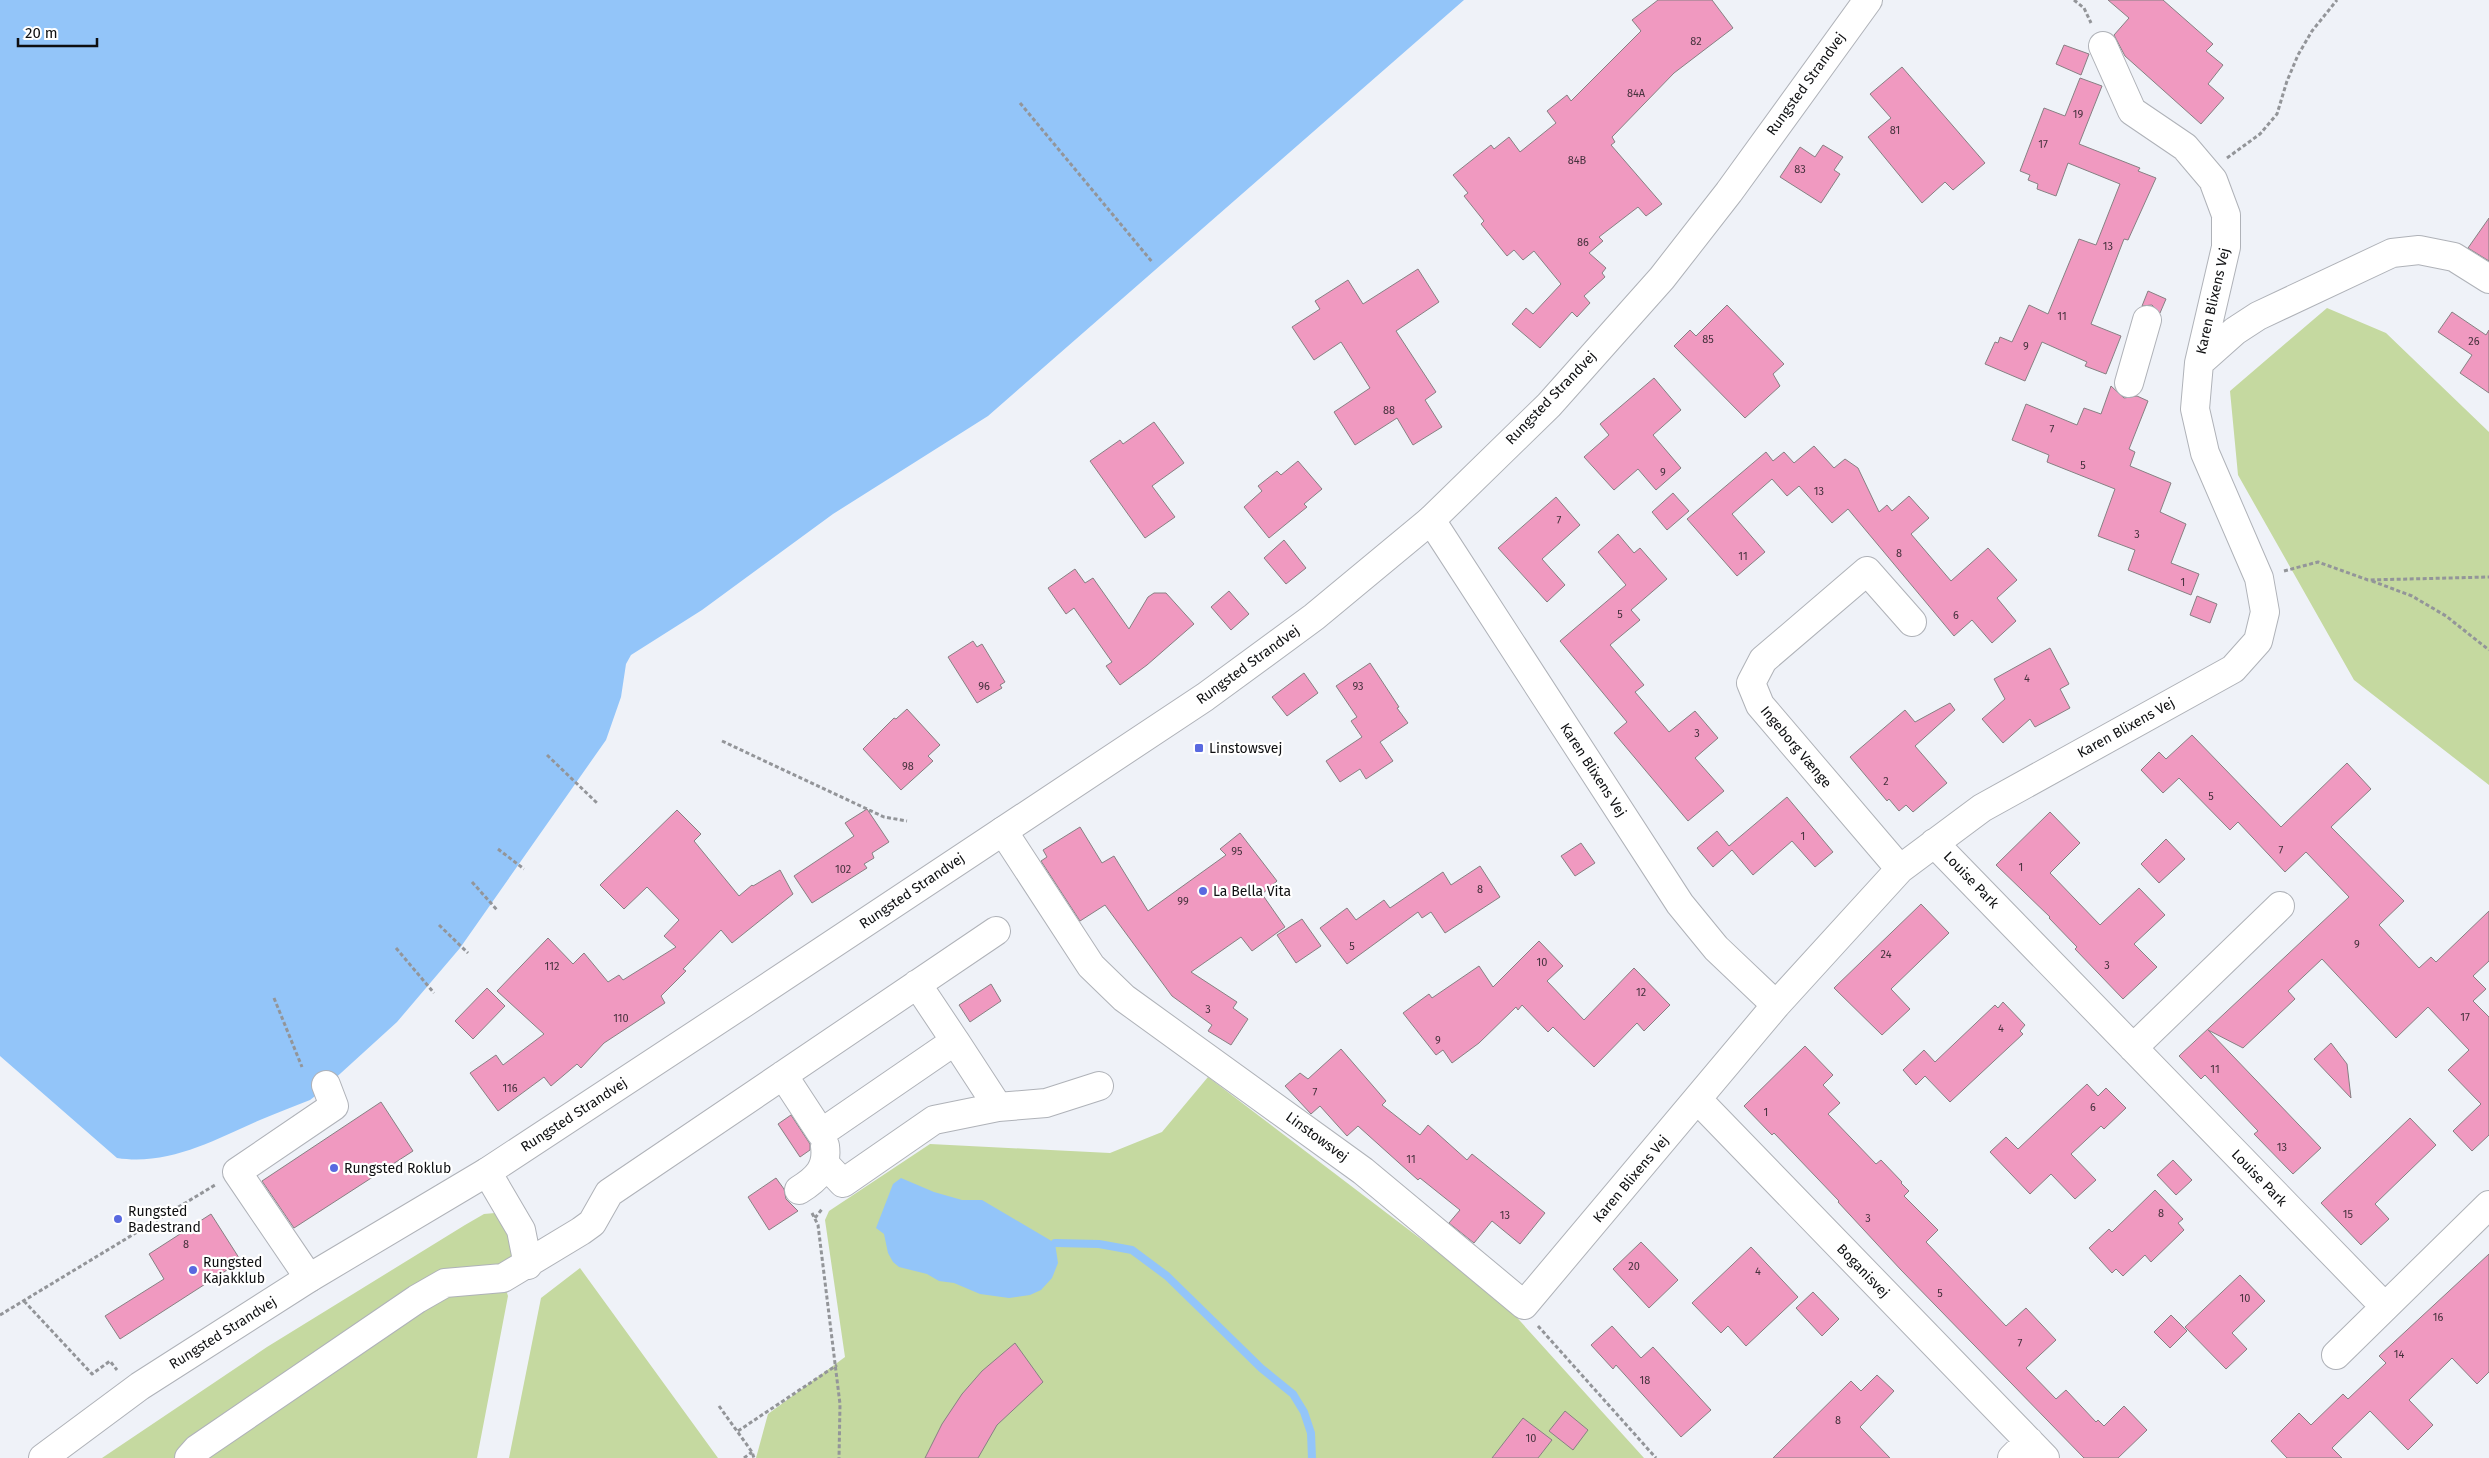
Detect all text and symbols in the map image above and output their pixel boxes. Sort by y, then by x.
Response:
scale bar [18,15,96,47]
text: 20 m [25,24,58,42]
street label: Rungsted Strandvej [1763,29,1849,139]
house number: 82 [1690,35,1702,48]
house number: 84A [1627,87,1646,100]
house number: 19 [2073,108,2083,121]
house number: 81 [1890,124,1900,137]
house number: 17 [2038,138,2048,151]
house number: 84B [1568,154,1587,167]
house number: 83 [1794,163,1806,176]
house number: 86 [1577,236,1589,249]
house number: 13 [2103,240,2113,253]
street label: Karen Blixens Vej [2193,246,2233,356]
house number: 11 [2057,310,2067,323]
house number: 85 [1702,333,1714,346]
house number: 26 [2468,335,2480,348]
house number: 9 [2023,340,2029,353]
street label: Rungsted Strandvej [1502,348,1600,448]
house number: 88 [1383,404,1395,417]
house number: 7 [2050,423,2055,436]
house number: 5 [2080,459,2086,472]
house number: 9 [1660,466,1666,479]
house number: 13 [1814,485,1824,498]
house number: 7 [1557,514,1562,527]
house number: 3 [2134,528,2140,541]
house number: 8 [1896,547,1902,560]
house number: 11 [1738,550,1748,563]
house number: 1 [2181,576,2185,589]
house number: 5 [1617,608,1623,621]
house number: 6 [1953,609,1959,622]
street label: Rungsted Strandvej [1193,622,1303,708]
house number: 4 [2024,672,2030,685]
house number: 96 [978,680,990,693]
house number: 93 [1352,680,1364,693]
street label: Karen Blixens Vej [2074,694,2178,762]
street label: Ingeborg Vænge [1757,703,1835,791]
street label: Karen Blixens Vej [1556,720,1630,820]
house number: 3 [1694,727,1700,740]
place label: Linstowsvej [1209,740,1282,757]
marker: Linstowsvej [1193,742,1205,754]
house number: 98 [902,760,914,773]
house number: 2 [1883,775,1889,788]
house number: 5 [2208,790,2214,803]
house number: 1 [1801,830,1805,843]
house number: 7 [2279,844,2284,857]
house number: 95 [1231,845,1243,858]
street label: Louise Park [1940,848,2003,913]
street label: Rungsted Strandvej [856,849,968,933]
house number: 1 [2019,861,2023,874]
house number: 102 [835,863,851,876]
place label: La Bella Vita [1213,883,1291,900]
house number: 8 [1477,883,1483,896]
marker: La Bella Vita [1197,885,1209,897]
house number: 99 [1177,895,1189,908]
house number: 9 [2354,938,2360,951]
house number: 5 [1349,940,1355,953]
house number: 24 [1881,948,1892,961]
house number: 10 [1537,956,1547,969]
house number: 3 [2104,959,2110,972]
house number: 112 [545,960,559,973]
house number: 12 [1636,986,1646,999]
house number: 3 [1205,1003,1211,1016]
house number: 17 [2460,1011,2470,1024]
house number: 110 [613,1012,629,1025]
house number: 4 [1998,1022,2004,1035]
house number: 9 [1435,1034,1441,1047]
house number: 11 [2210,1063,2220,1076]
street label: Rungsted Strandvej [518,1074,630,1156]
house number: 116 [502,1082,518,1095]
house number: 7 [1313,1086,1318,1099]
house number: 6 [2090,1101,2096,1114]
house number: 1 [1764,1106,1768,1119]
street label: Linstowsvej [1282,1109,1352,1165]
street label: Karen Blixens Vej [1590,1132,1672,1226]
house number: 13 [2277,1141,2287,1154]
street label: Louise Park [2228,1146,2291,1211]
house number: 11 [1406,1153,1416,1166]
place label: Rungsted Roklub [344,1160,451,1177]
marker: Rungsted Roklub [328,1162,340,1174]
place label: Rungsted Badestrand [128,1203,201,1236]
house number: 8 [2158,1207,2164,1220]
house number: 15 [2343,1208,2354,1221]
house number: 13 [1500,1209,1510,1222]
house number: 3 [1865,1212,1871,1225]
marker: Rungsted Badestrand [112,1213,124,1225]
house number: 8 [183,1238,189,1251]
street label: Boganisvej [1833,1241,1893,1301]
place label: Rungsted Kajakklub [203,1254,265,1287]
house number: 20 [1628,1260,1640,1273]
marker: Rungsted Kajakklub [187,1264,199,1276]
house number: 4 [1755,1265,1761,1278]
house number: 5 [1937,1287,1943,1300]
house number: 10 [2240,1292,2250,1305]
street label: Rungsted Strandvej [166,1293,280,1373]
house number: 16 [2433,1311,2443,1324]
house number: 7 [2018,1337,2023,1350]
house number: 14 [2394,1348,2404,1361]
house number: 18 [1640,1374,1650,1387]
house number: 8 [1835,1414,1841,1427]
house number: 10 [1526,1432,1536,1445]

